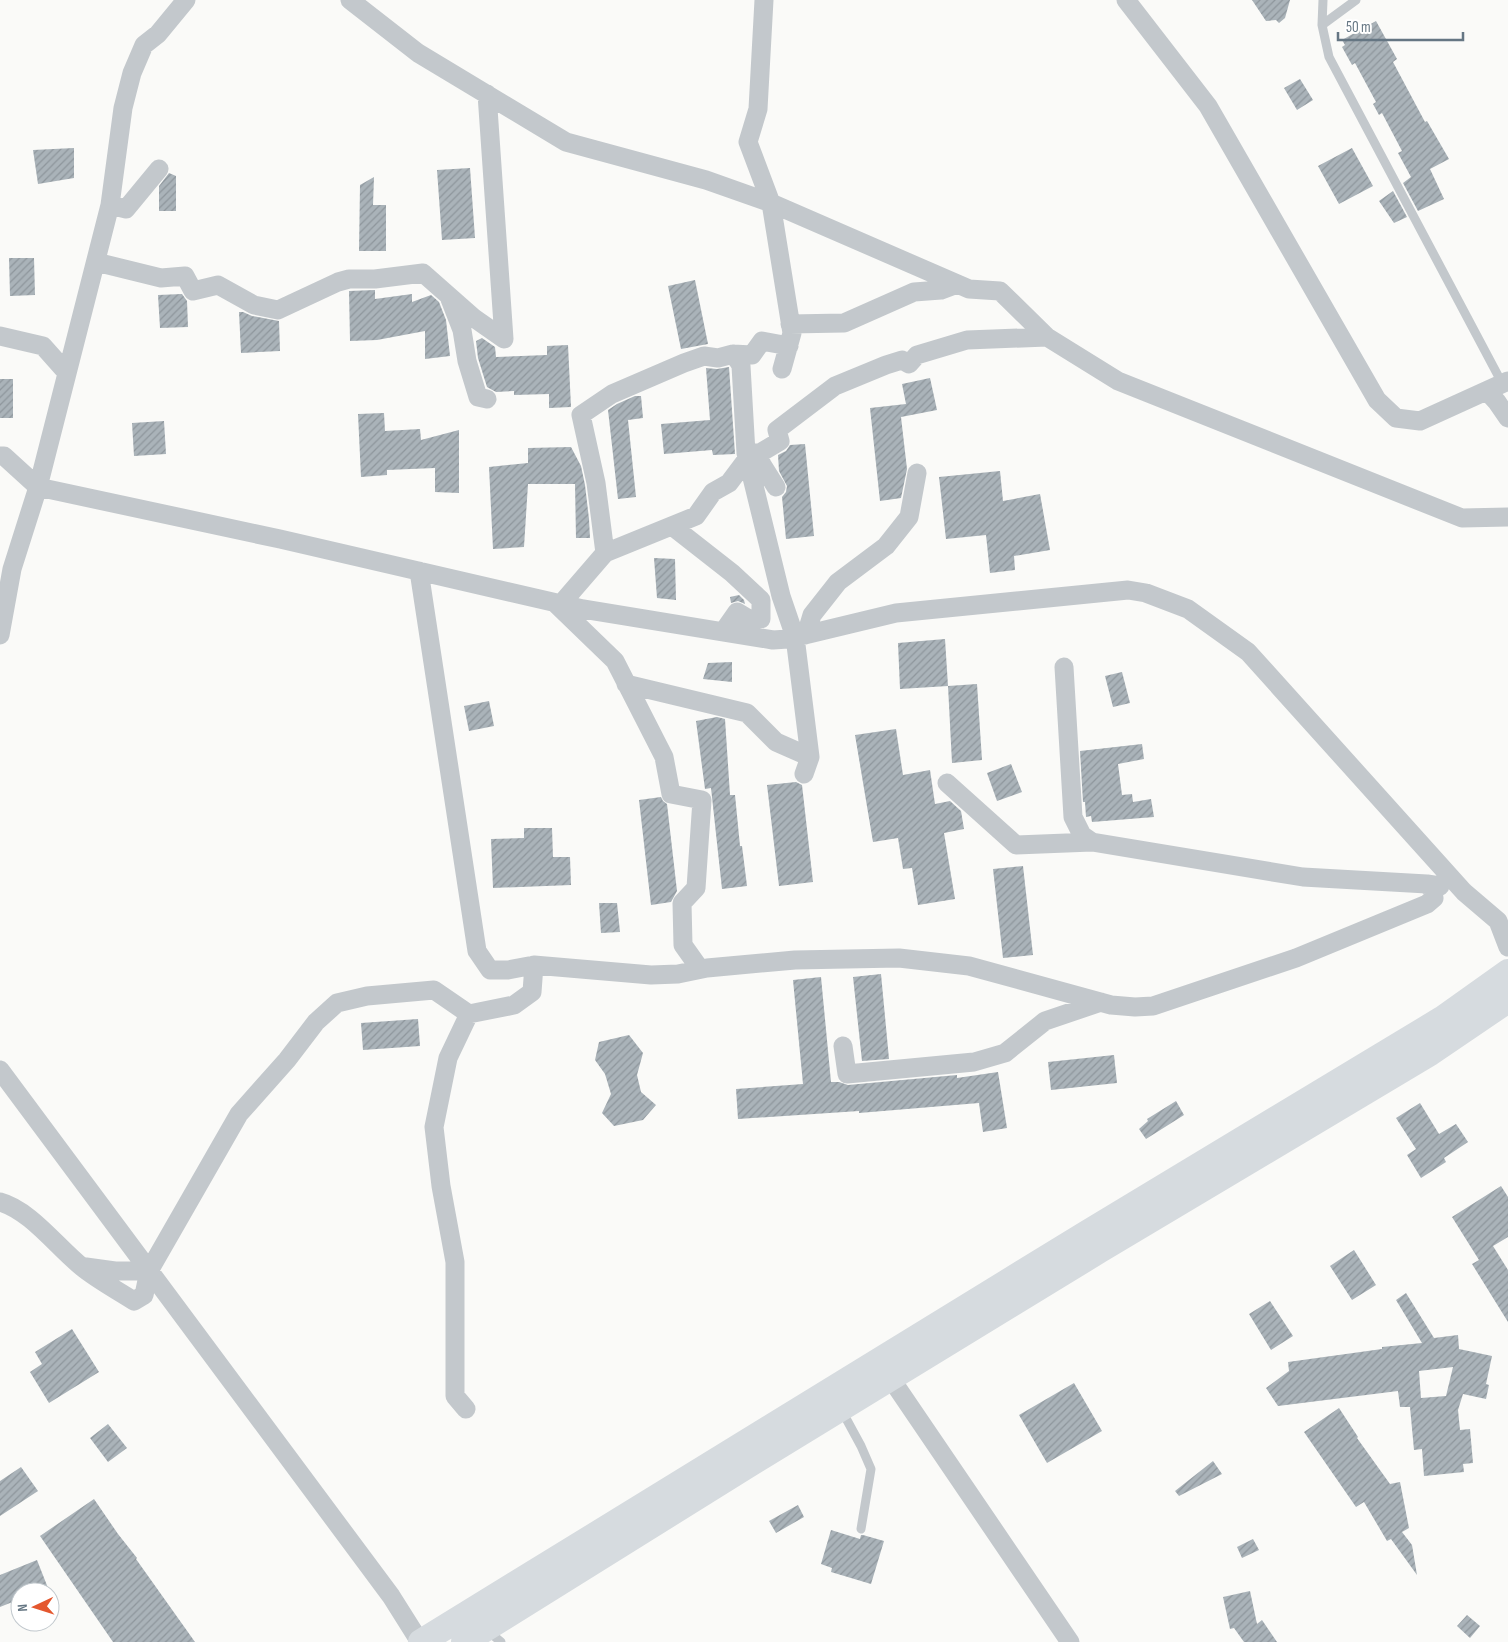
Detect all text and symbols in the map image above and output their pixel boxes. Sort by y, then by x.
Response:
scale bar [1338,10,1463,42]
text: 50 m [1346,18,1371,37]
north arrow [10,1582,60,1632]
text: N [14,1604,31,1612]

